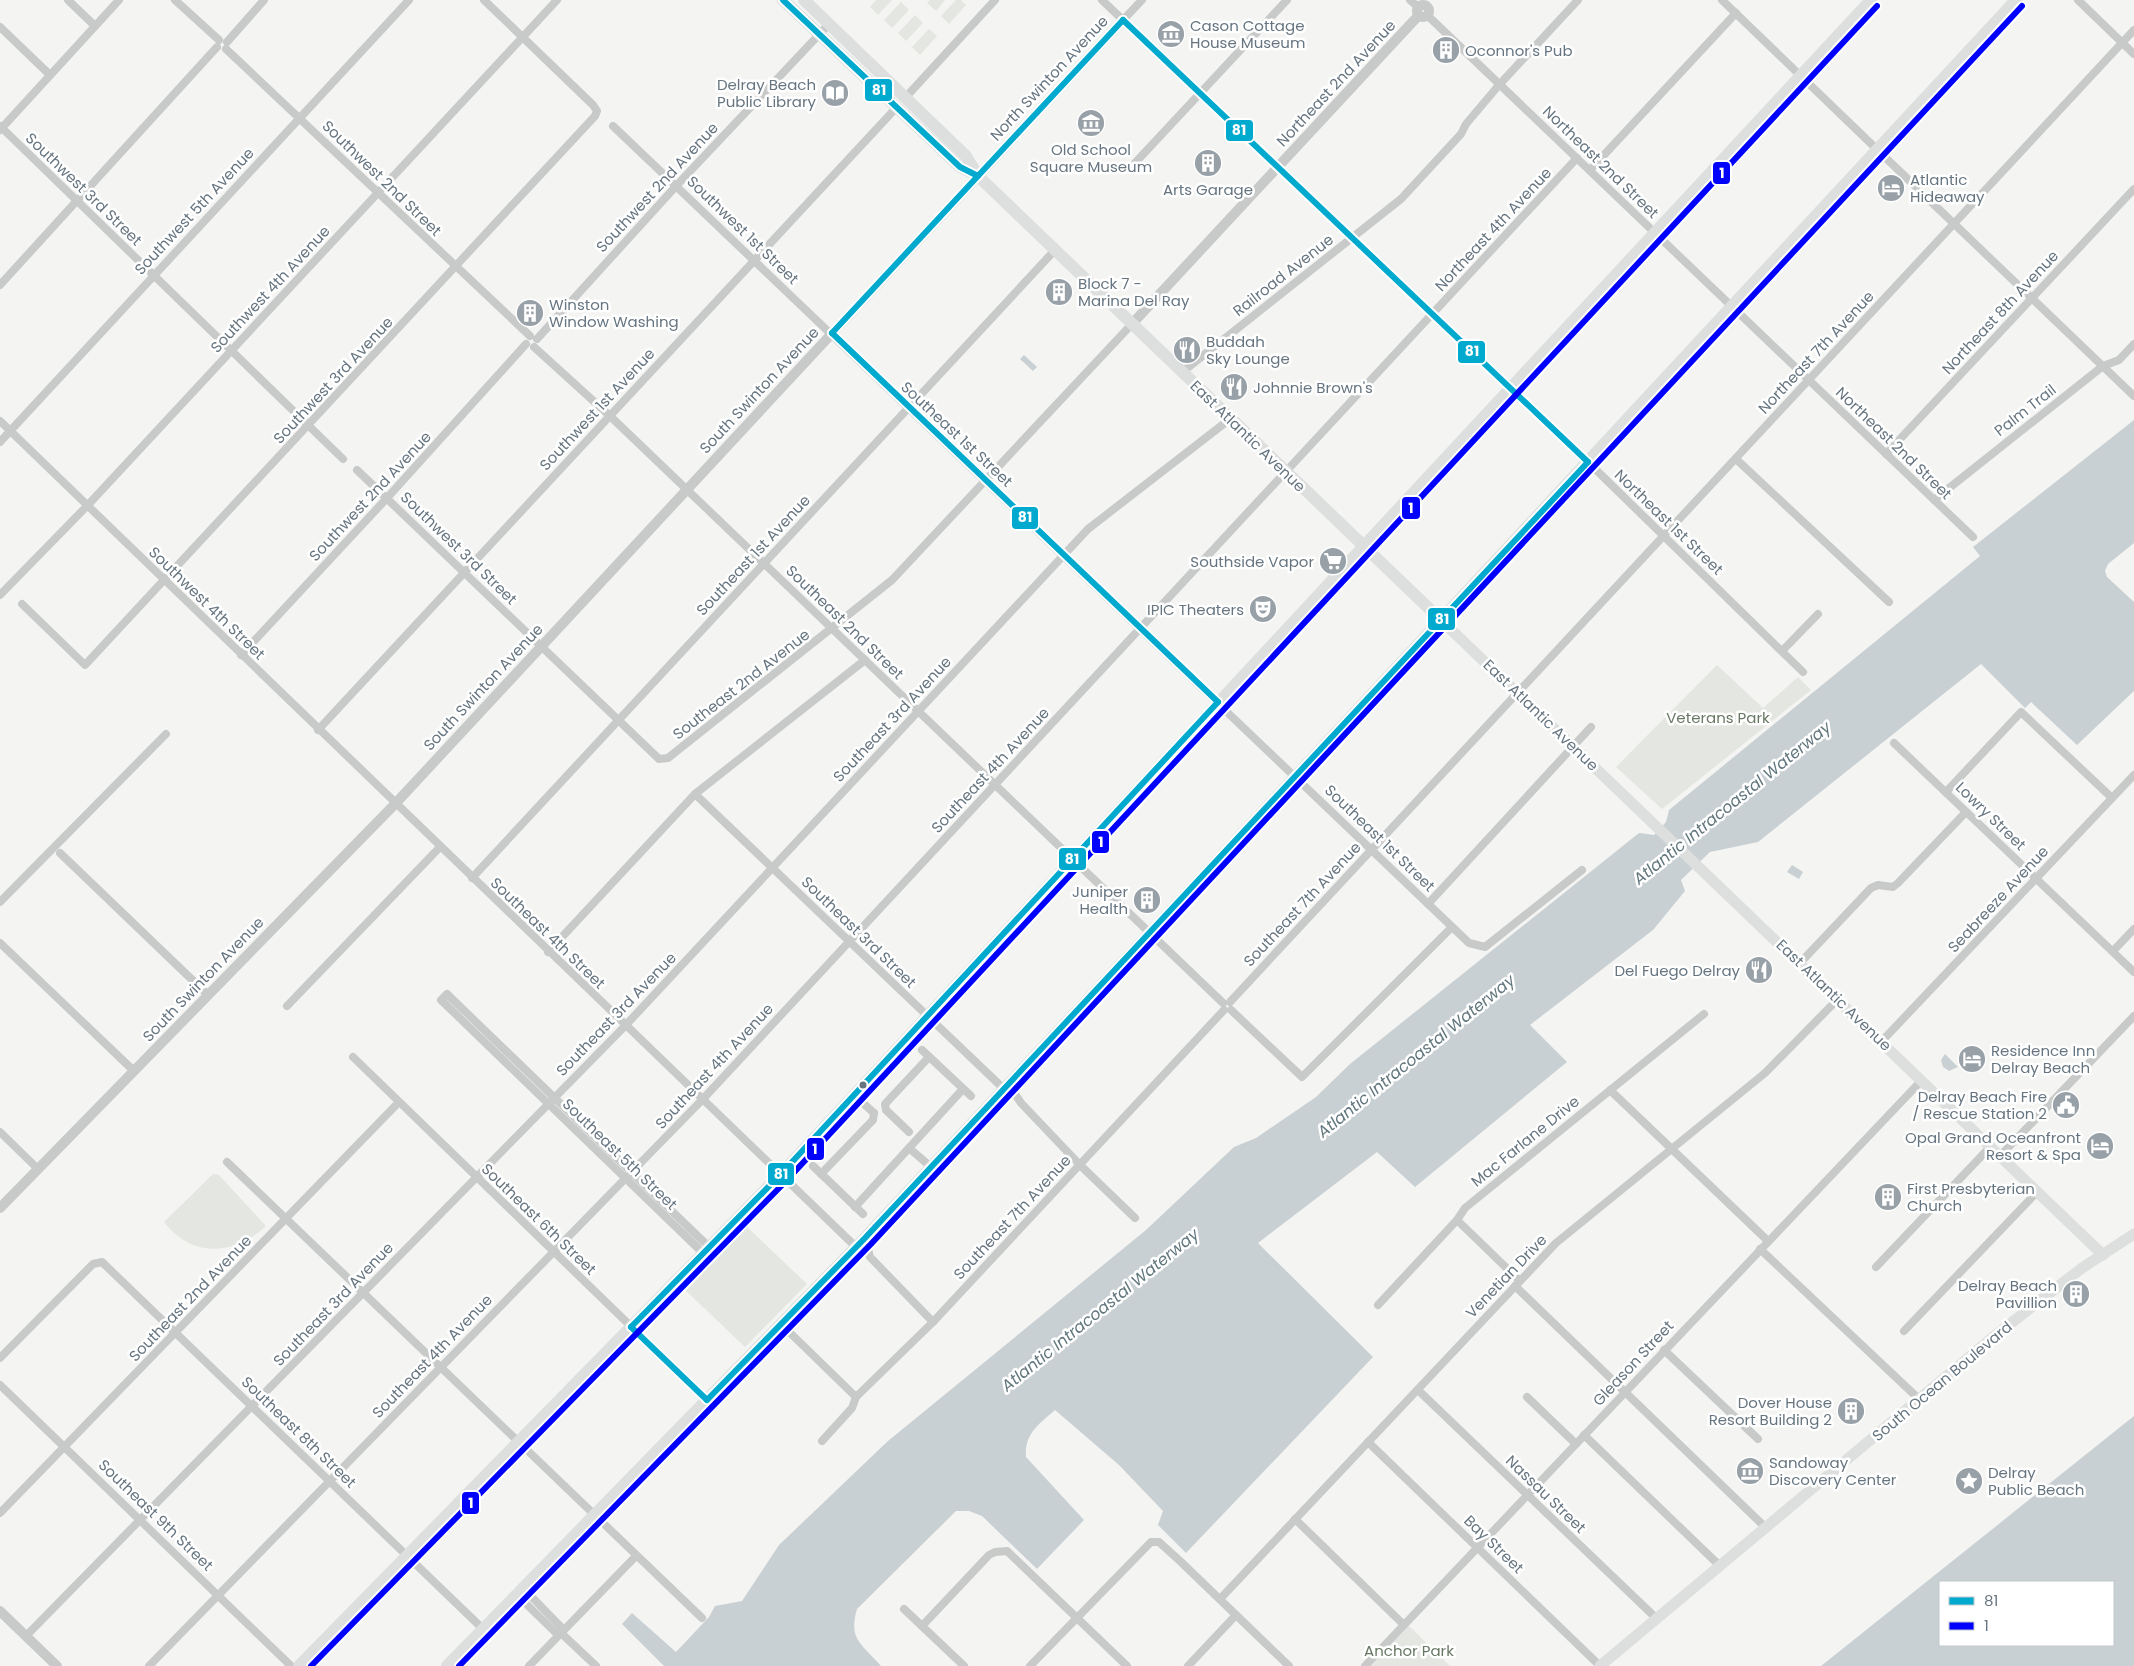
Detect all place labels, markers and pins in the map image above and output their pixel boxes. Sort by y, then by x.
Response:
place label: Cason Cottage House Museum [1190,15,1305,53]
museum icon: Cason Cottage House Museum [1156,19,1186,49]
building icon: Oconnor's Pub [1431,35,1461,65]
place label: Oconnor's Pub [1465,40,1573,61]
place label: Delray Beach Public Library [717,74,817,112]
library icon: Delray Beach Public Library [820,78,850,108]
museum icon: Old School Square Museum [1076,108,1106,138]
place label: Old School Square Museum [1030,139,1152,177]
building icon: Arts Garage [1193,148,1223,178]
place label: Atlantic Hideaway [1910,169,1985,207]
hotel icon: Atlantic Hideaway [1876,173,1906,203]
place label: Arts Garage [1163,179,1253,200]
place label: Block 7 - Marina Del Ray [1078,273,1190,311]
building icon: Block 7 - Marina Del Ray [1044,277,1074,307]
place label: Winston Window Washing [549,294,679,332]
building icon: Winston Window Washing [515,298,545,328]
place label: Buddah Sky Lounge [1206,331,1290,369]
restaurant icon: Buddah Sky Lounge [1172,335,1202,365]
restaurant icon: Johnnie Brown's [1219,372,1249,402]
place label: Johnnie Brown's [1253,377,1373,398]
supermarket icon: Southside Vapor [1318,546,1348,576]
place label: Southside Vapor [1190,551,1314,572]
theatre icon: IPIC Theaters [1248,594,1278,624]
place label: IPIC Theaters [1147,599,1244,620]
place label: Juniper Health [1072,881,1128,919]
building icon: Juniper Health [1132,885,1162,915]
restaurant icon: Del Fuego Delray [1744,955,1774,985]
place label: Del Fuego Delray [1614,960,1741,981]
place label: Residence Inn Delray Beach [1991,1040,2095,1078]
hotel icon: Residence Inn Delray Beach [1957,1044,1987,1074]
unlabelled marker [858,1080,868,1090]
place label: Delray Beach Fire / Rescue Station 2 [1912,1086,2047,1124]
public building icon: Delray Beach Fire / Rescue Station 2 [2051,1090,2081,1120]
place label: Opal Grand Oceanfront Resort & Spa [1905,1127,2081,1165]
hotel icon: Opal Grand Oceanfront Resort & Spa [2085,1131,2115,1161]
place label: First Presbyterian Church [1907,1178,2035,1216]
building icon: First Presbyterian Church [1873,1182,1903,1212]
place label: Delray Beach Pavillion [1958,1275,2057,1313]
building icon: Delray Beach Pavillion [2061,1279,2091,1309]
place label: Dover House Resort Building 2 [1709,1392,1832,1430]
building icon: Dover House Resort Building 2 [1836,1396,1866,1426]
place label: Sandoway Discovery Center [1769,1452,1897,1490]
museum icon: Sandoway Discovery Center [1735,1456,1765,1486]
place label: Delray Public Beach [1988,1462,2084,1500]
place icon: Delray Public Beach [1954,1466,1984,1496]

